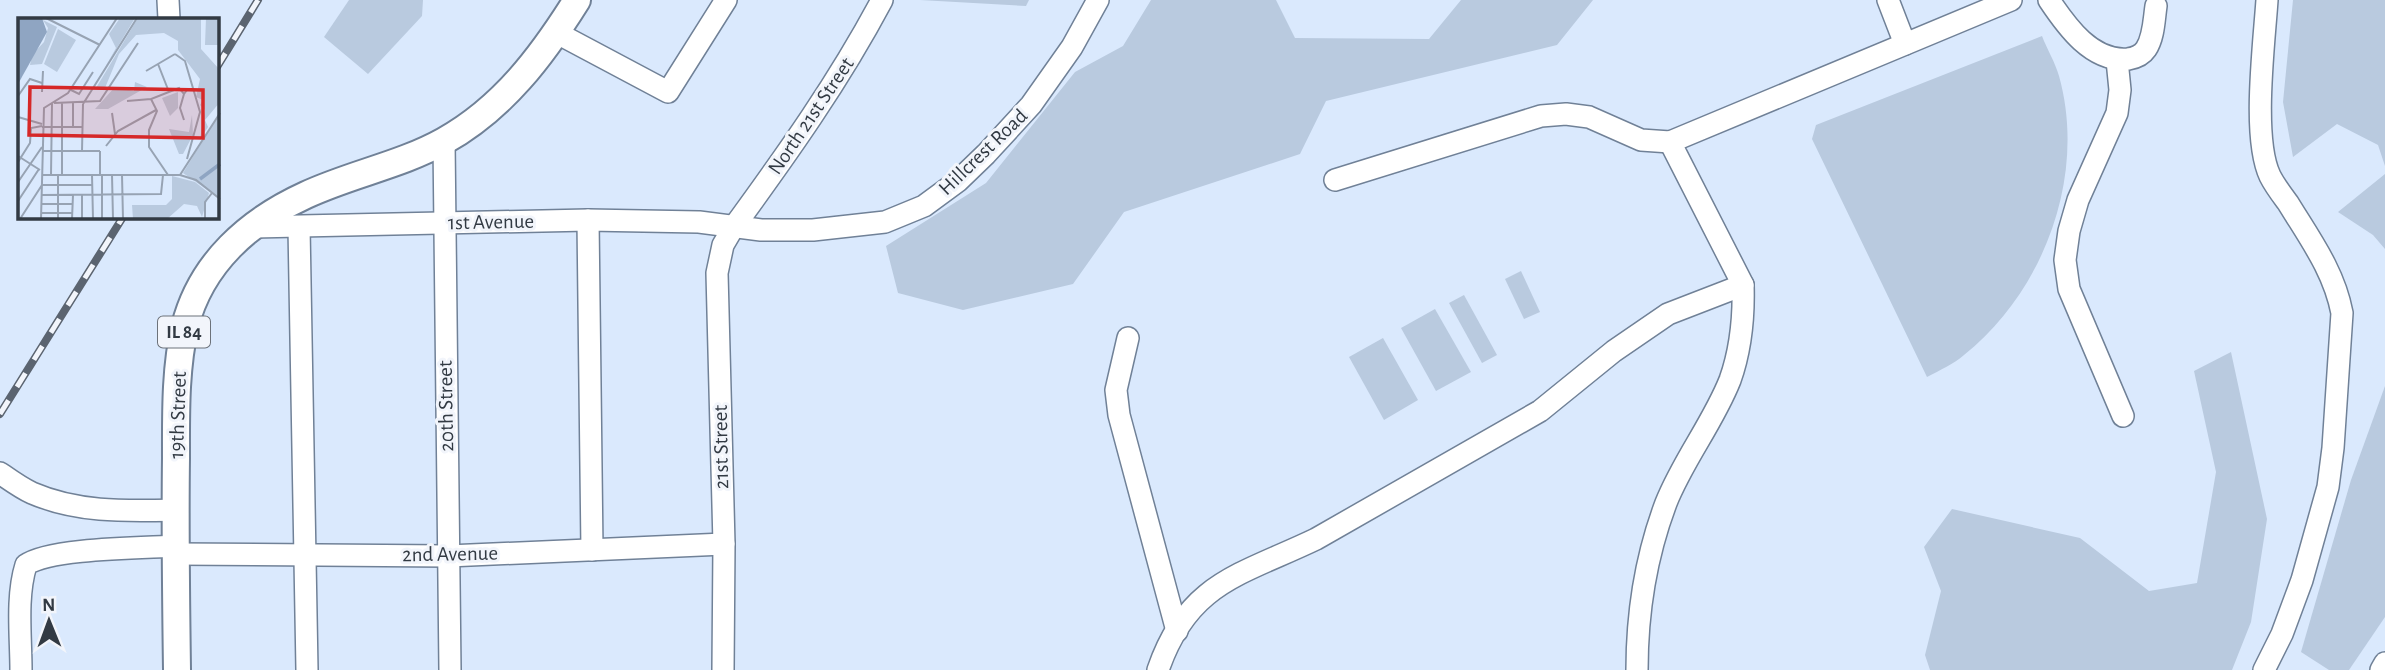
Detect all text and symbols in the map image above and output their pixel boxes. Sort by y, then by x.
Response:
inset map [18,18,219,219]
street label: North 21st Street [764,53,858,178]
street label: Hillcrest Road [935,105,1031,199]
street label: 1st Avenue [448,211,534,233]
road number: IL 84 [158,316,210,348]
street label: 20th Street [435,360,457,452]
street label: 19th Street [166,371,190,459]
street label: 21st Street [710,404,732,489]
street label: 2nd Avenue [402,543,498,565]
north arrow [14,586,84,656]
text: N [42,596,56,615]

